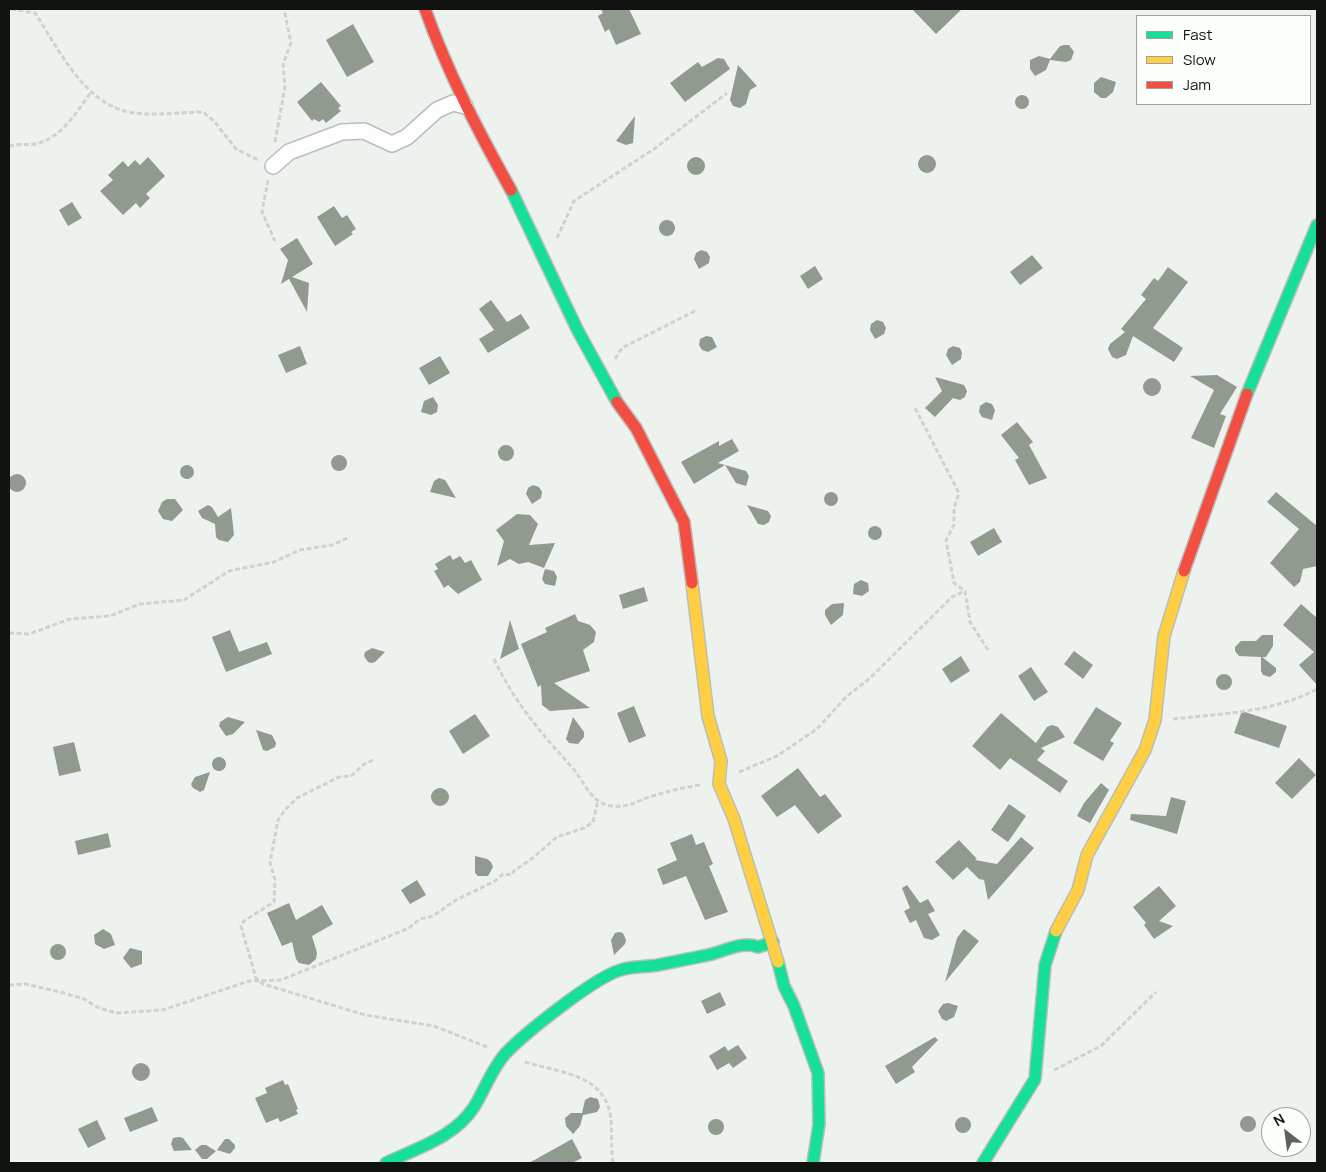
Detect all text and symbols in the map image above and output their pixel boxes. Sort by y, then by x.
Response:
legend [1136,15,1311,105]
text: Fast [1183,24,1212,45]
text: Slow [1183,49,1216,70]
text: Jam [1183,74,1211,95]
north arrow [1261,1107,1311,1157]
text: N [1270,1109,1288,1130]

